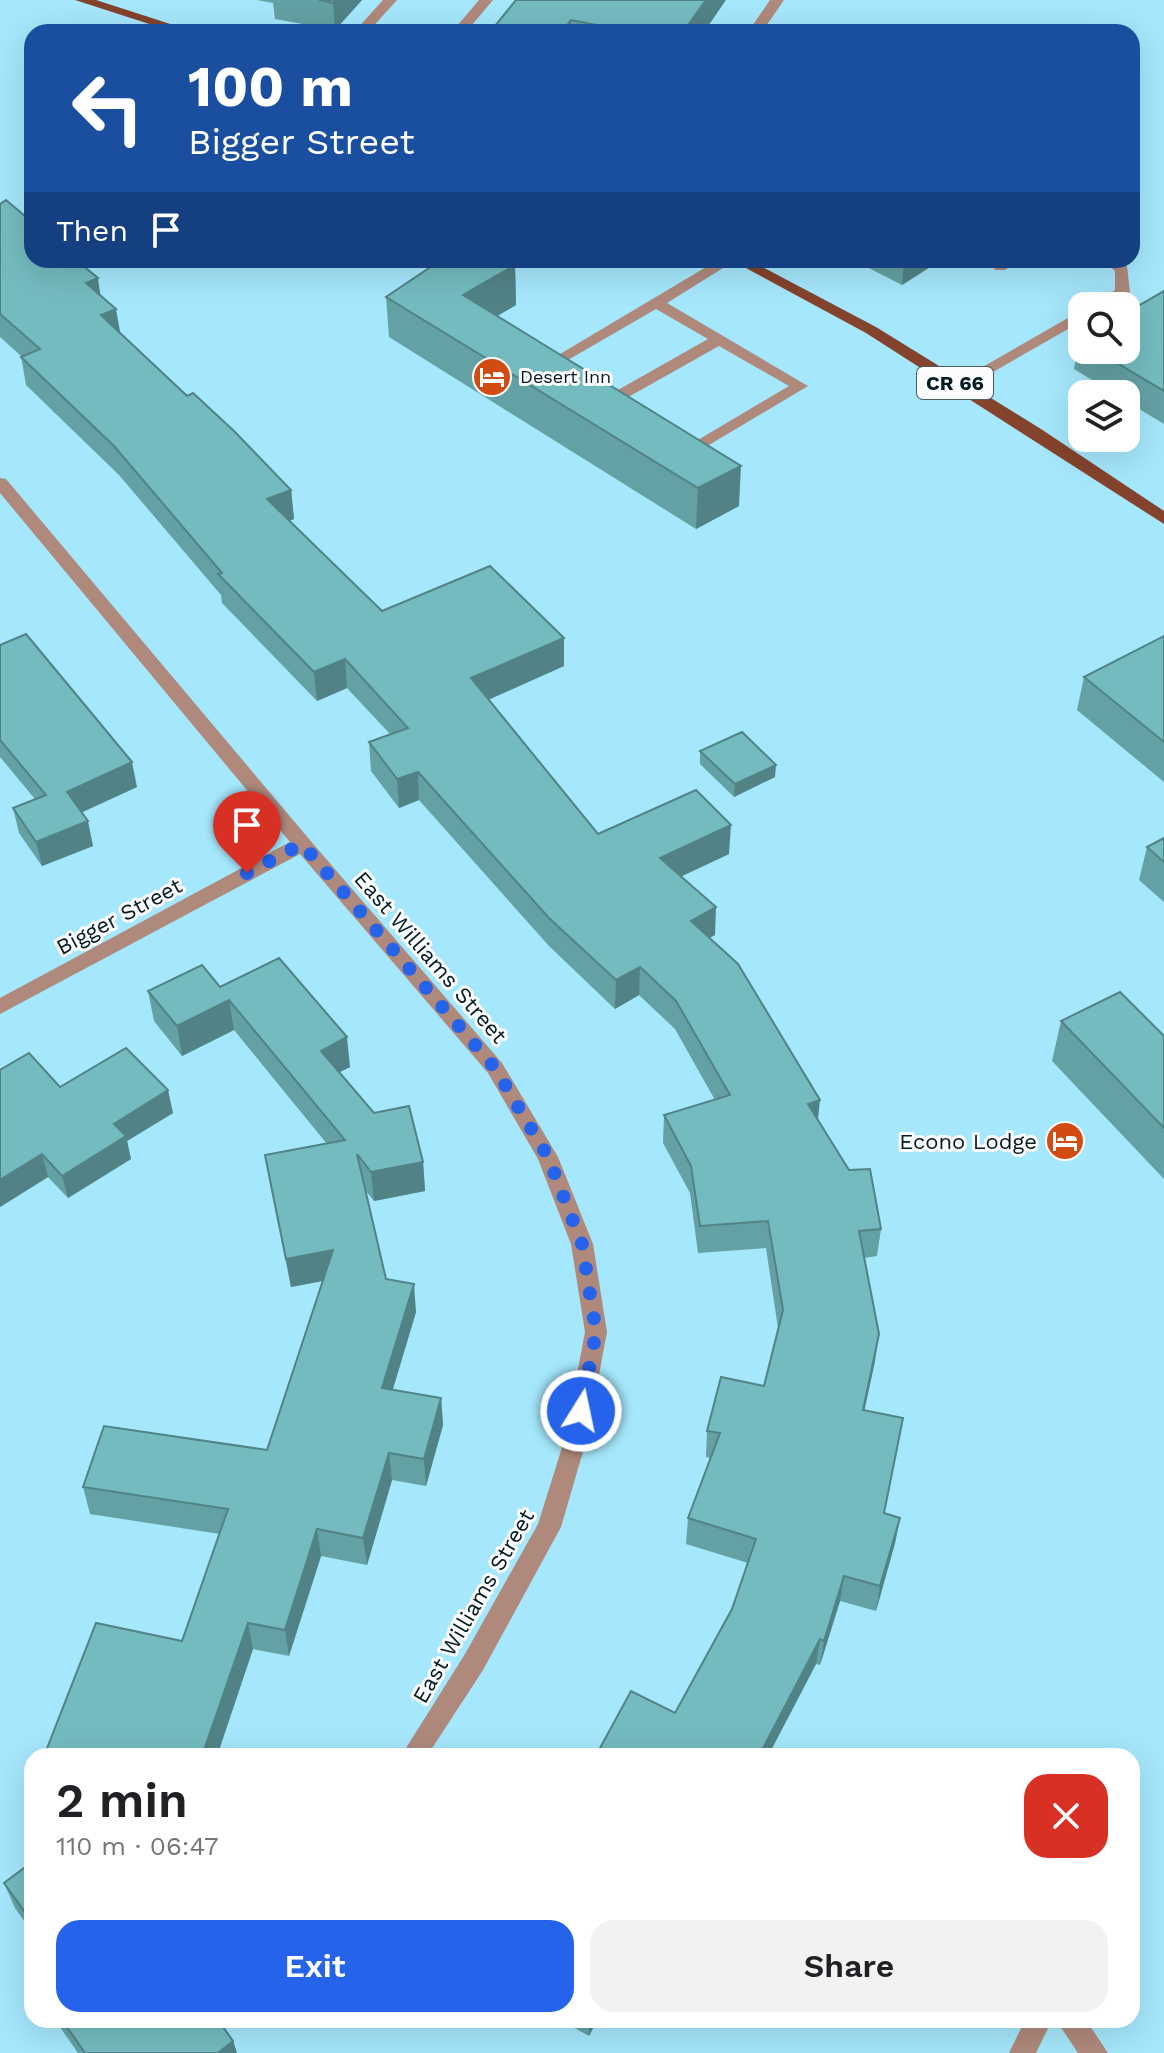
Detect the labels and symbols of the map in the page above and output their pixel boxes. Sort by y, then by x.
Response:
hotel icon: Desert Inn [471,356,513,398]
place label: Desert Inn [520,366,611,387]
road number: CR 66 [917,367,993,399]
pin [213,791,281,873]
street label: East Williams Street [349,866,512,1048]
street label: Bigger Street [52,873,186,960]
hotel icon: Econo Lodge [1044,1120,1086,1162]
place label: Econo Lodge [899,1129,1037,1154]
position arrow [539,1369,623,1453]
street label: East Williams Street [408,1505,539,1707]

